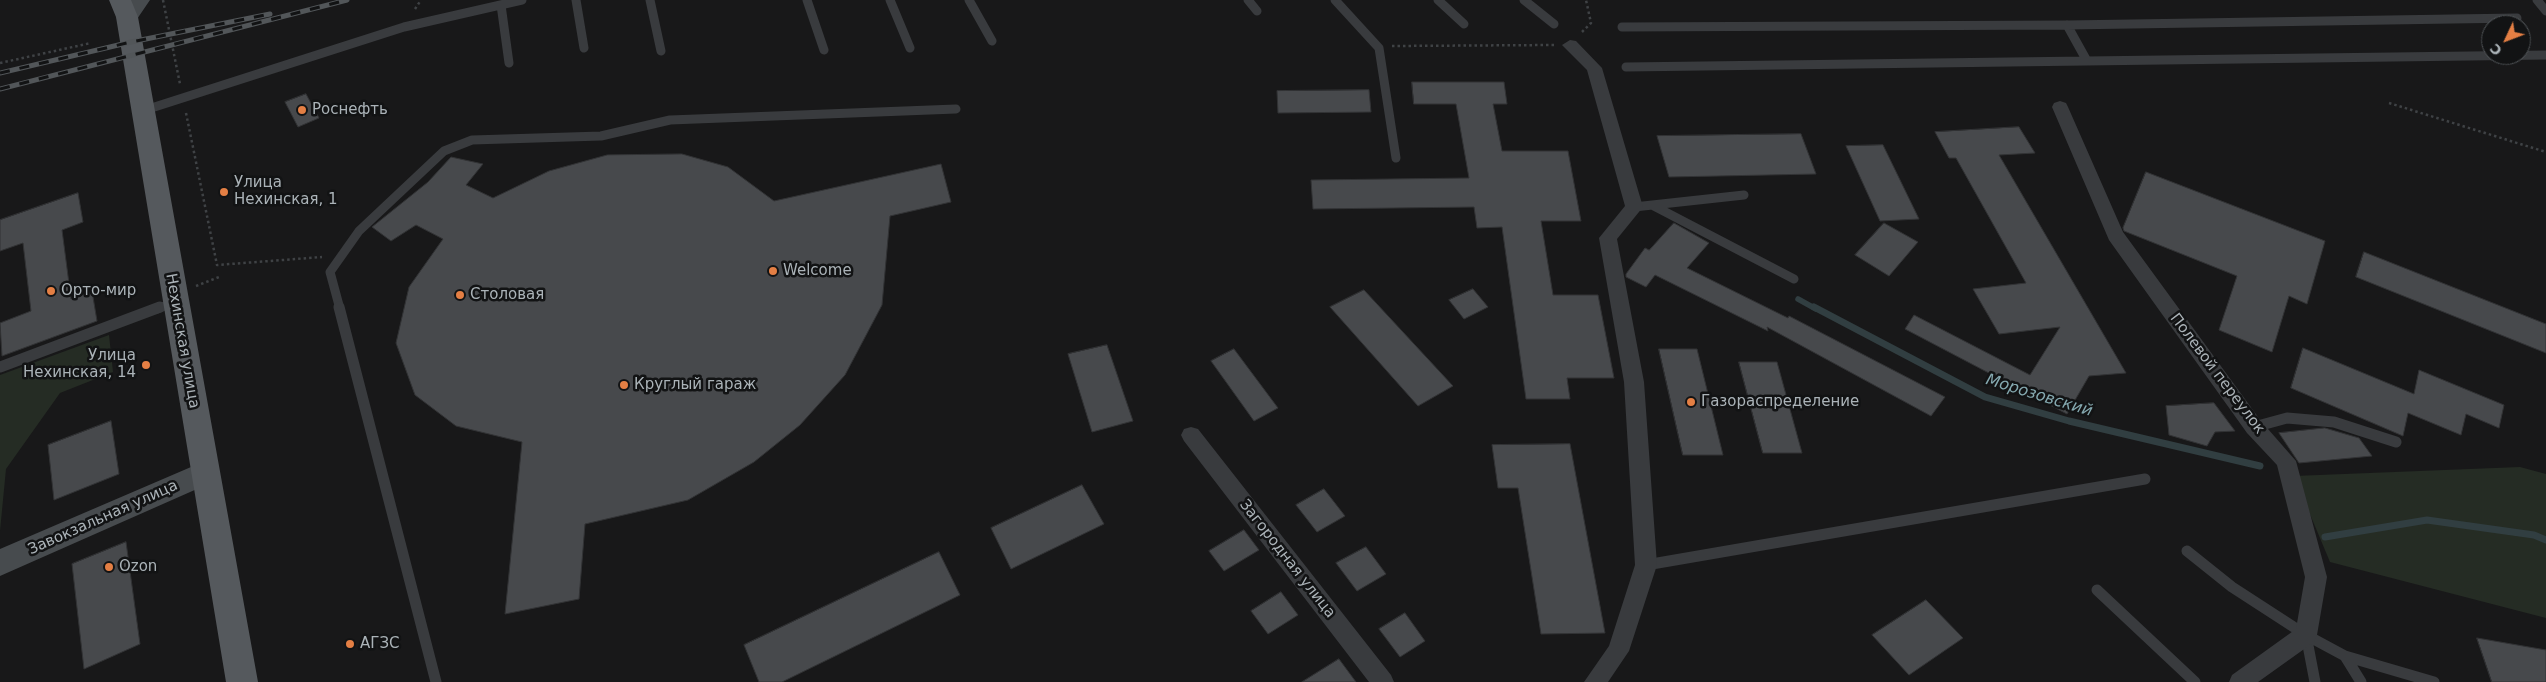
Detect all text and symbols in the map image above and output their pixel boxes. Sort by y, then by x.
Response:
north arrow [2481,15,2531,65]
text: С [2486,40,2505,59]
place label: Роснефть [312,101,388,119]
marker: Роснефть [296,104,308,116]
place label: Улица Нехинская, 1 [234,174,338,209]
marker: Улица Нехинская, 1 [218,186,230,198]
place label: Welcome [783,262,852,280]
marker: Welcome [767,265,779,277]
street label: Нехинская улица [161,272,203,410]
place label: Орто-мир [61,282,136,300]
marker: Орто-мир [45,285,57,297]
place label: Столовая [470,286,544,304]
marker: Столовая [454,289,466,301]
street label: Полевой переулок [2166,310,2268,438]
place label: Улица Нехинская, 14 [23,347,136,382]
marker: Улица Нехинская, 14 [140,359,152,371]
water label: Морозовский [1983,371,2095,421]
place label: Круглый гараж [634,376,756,394]
marker: Круглый гараж [618,379,630,391]
place label: Газораспределение [1701,393,1859,411]
marker: Газораспределение [1685,396,1697,408]
street label: Завокзальная улица [25,477,181,559]
street label: Загородная улица [1235,496,1339,622]
place label: Ozon [119,558,157,576]
marker: Ozon [103,561,115,573]
place label: АГЗС [360,635,399,653]
marker: АГЗС [344,638,356,650]

